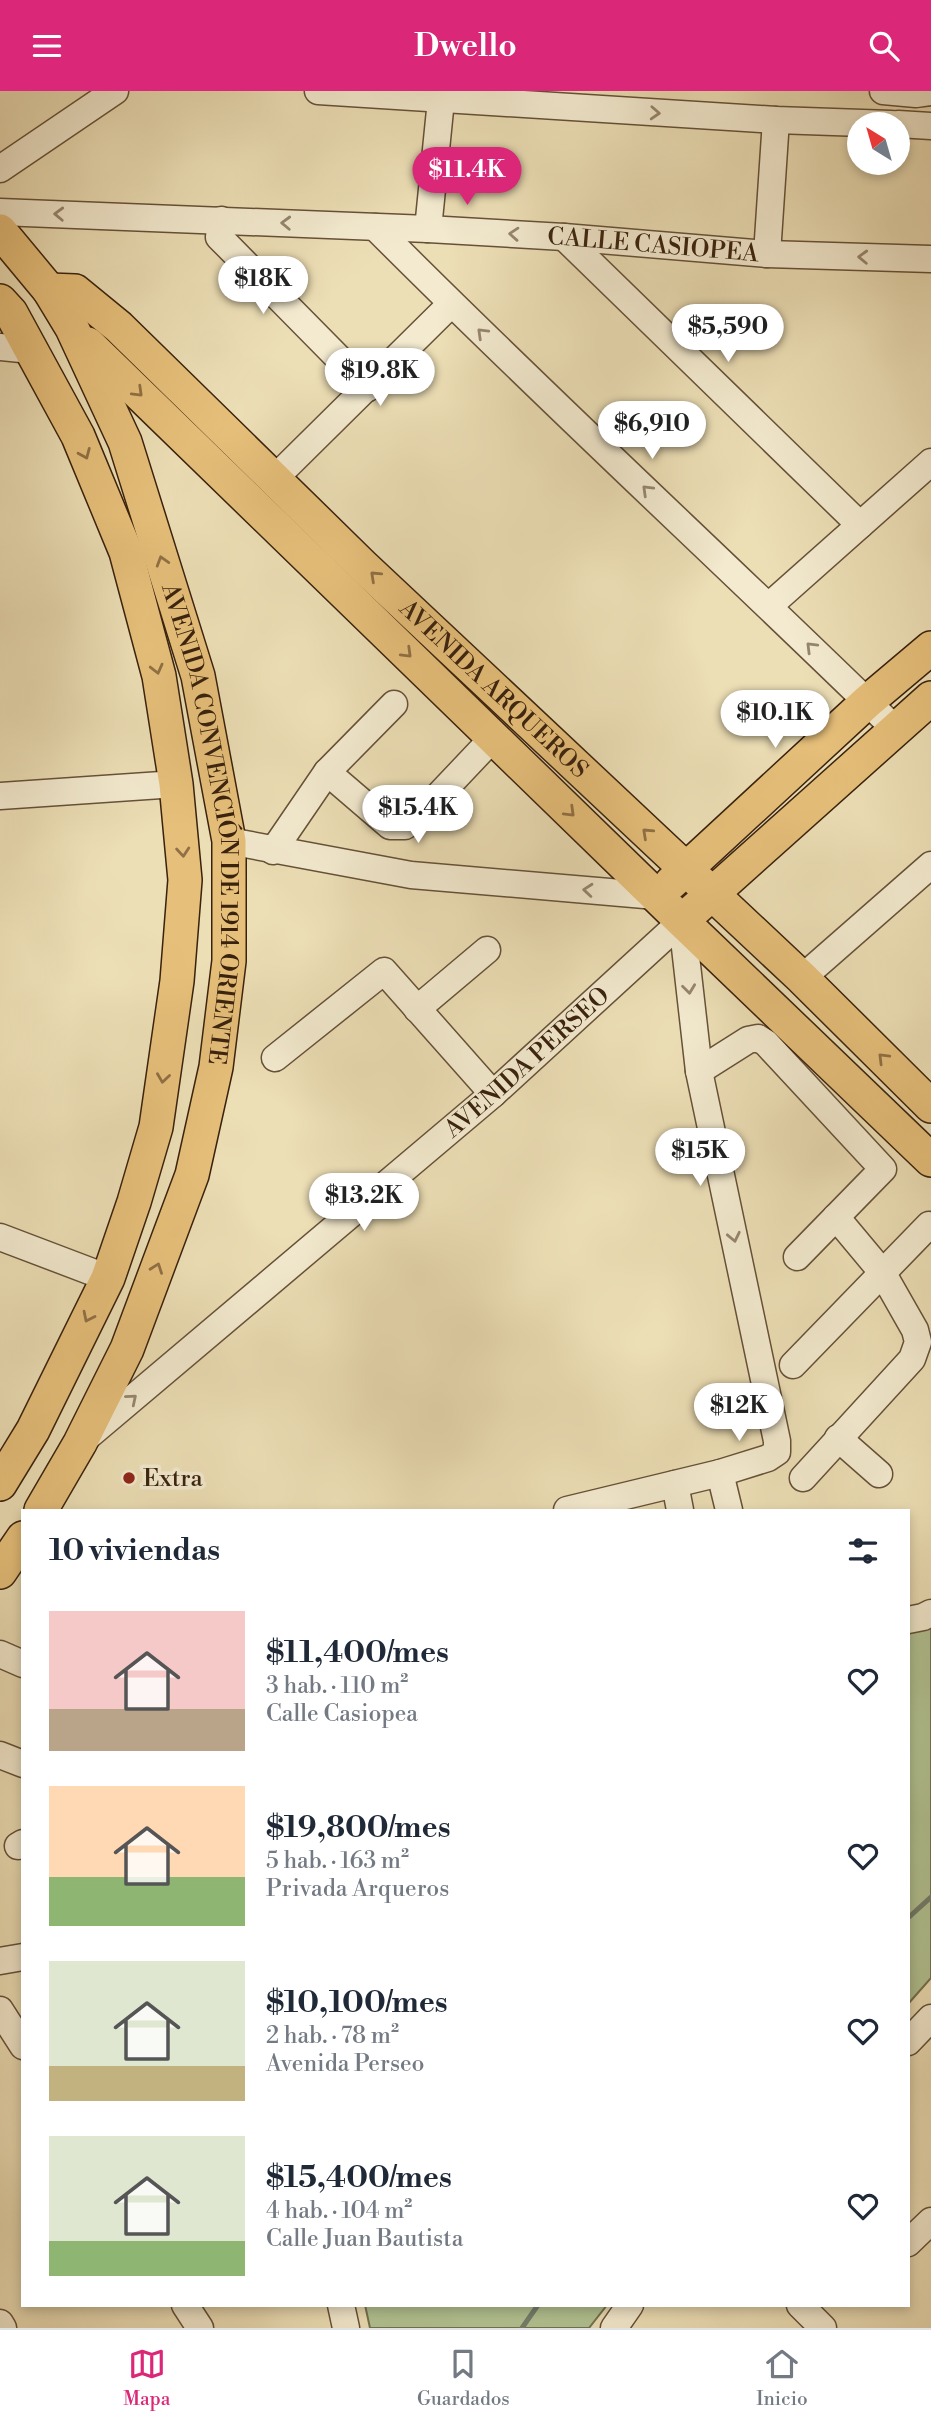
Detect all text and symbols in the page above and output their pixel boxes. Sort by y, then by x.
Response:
text: Dwello [414,26,517,66]
icon: menu [28,27,66,65]
icon: search [865,27,903,65]
one-way arrow [650,105,661,120]
north arrow [847,112,910,175]
map controls [847,112,910,175]
pin: $11.4K [410,148,524,207]
text: $11.4K [428,156,506,184]
one-way arrow [53,206,64,221]
one-way arrow [281,216,292,231]
street label: CALLE CASIOPEA [547,222,760,269]
one-way arrow [508,227,519,242]
one-way arrow [857,249,868,265]
pin: $18K [222,257,304,316]
text: $18K [234,265,292,293]
pin: $5,590 [671,305,785,364]
text: $5,590 [688,313,768,341]
one-way arrow [477,328,490,341]
pin: $19.8K [323,349,437,408]
text: $19.8K [341,357,419,385]
one-way arrow [130,384,143,397]
pin: $6,910 [595,401,709,461]
text: $6,910 [614,410,690,438]
one-way arrow [77,446,91,459]
one-way arrow [642,485,655,498]
one-way arrow [156,555,171,567]
one-way arrow [370,572,383,585]
street label: AVENIDA CONVENCIÓN DE 1914 ORIENTE [154,579,244,1066]
street label: AVENIDA ARQUEROS [392,593,594,785]
one-way arrow [807,642,820,655]
one-way arrow [398,645,411,658]
one-way arrow [149,663,163,675]
pin: $10.1K [718,691,832,750]
text: $10.1K [737,699,813,727]
pin: $15.4K [361,785,475,845]
text: $15.4K [378,794,458,822]
one-way arrow [561,804,574,817]
one-way arrow [642,829,655,842]
one-way arrow [175,846,190,857]
one-way arrow [582,883,593,898]
street label: AVENIDA PERSEO [438,981,616,1145]
one-way arrow [682,983,697,995]
one-way arrow [878,1053,891,1066]
one-way arrow [156,1072,171,1084]
pin: $15K [659,1129,741,1188]
text: $15K [671,1137,729,1165]
pin: $13.2K [307,1173,421,1233]
text: $13.2K [325,1182,403,1210]
one-way arrow [726,1231,741,1243]
one-way arrow [149,1263,163,1275]
one-way arrow [83,1310,97,1322]
pin: $12K [698,1383,780,1443]
text: $12K [710,1392,768,1420]
one-way arrow [124,1394,137,1407]
place label: Extra [143,1464,203,1494]
marker: Extra [121,1470,137,1486]
text: 10 viviendas [49,1532,220,1570]
icon: filters [844,1532,882,1570]
text: $11,400/mes [266,1634,449,1672]
icon: home [105,1639,189,1723]
icon: heart [844,1662,882,1700]
text: 3 hab. · 110 m² [266,1672,408,1700]
text: Calle Casiopea [266,1700,418,1728]
text: $19,800/mes [266,1809,451,1847]
icon: home [105,1814,189,1898]
icon: heart [844,1837,882,1875]
text: 5 hab. · 163 m² [266,1847,409,1875]
text: Privada Arqueros [266,1875,449,1903]
text: $10,100/mes [266,1984,448,2022]
icon: home [105,1989,189,2073]
icon: heart [844,2012,882,2050]
text: 2 hab. · 78 m² [266,2022,399,2050]
text: Avenida Perseo [266,2050,425,2078]
text: $15,400/mes [266,2159,452,2197]
icon: home [105,2164,189,2248]
icon: heart [844,2187,882,2225]
text: 4 hab. · 104 m² [266,2197,412,2225]
text: Calle Juan Bautista [266,2225,464,2253]
tab: Mapa [123,2345,170,2411]
tab: Guardados [417,2345,510,2411]
tab: Inicio [756,2345,808,2411]

